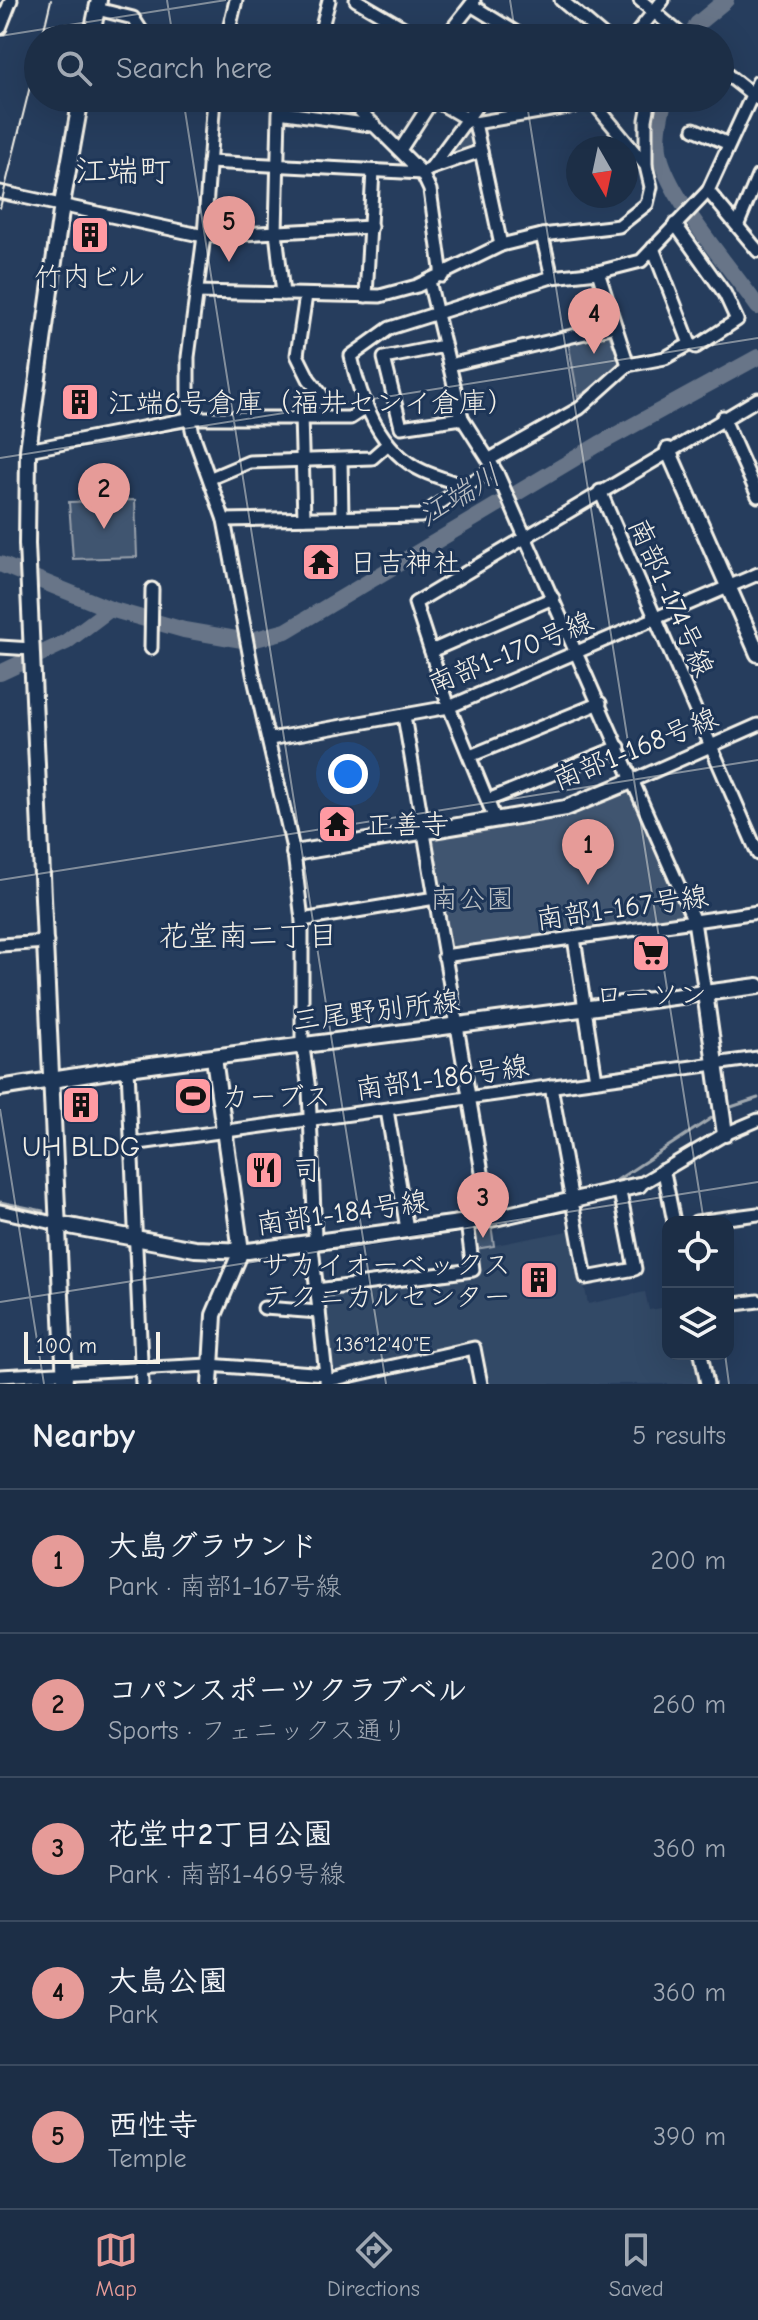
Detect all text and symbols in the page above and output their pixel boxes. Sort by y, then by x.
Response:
search box [24,24,734,112]
icon: search [52,46,96,90]
text: Search here [116,51,272,86]
north arrow [566,136,638,208]
district label: 江端町 [75,152,171,189]
pin: 5 [203,196,255,262]
building icon: 竹内ビル [69,214,111,256]
place label: 竹内ビル [34,261,146,293]
pin: 4 [568,288,620,354]
building icon: 江端6号倉庫（福井センイ倉庫） [59,381,101,423]
place label: 江端6号倉庫（福井センイ倉庫） [108,387,515,419]
water label: 江端川 [412,457,507,534]
pin: 2 [78,463,130,529]
street label: 南部1-174号線 [622,513,720,682]
temple icon: 日吉神社 [300,541,342,583]
place label: 日吉神社 [349,547,461,579]
street label: 南部1-170号線 [423,605,598,701]
street label: 南部1-168号線 [548,701,723,797]
your location [328,754,368,794]
temple icon: 正善寺 [316,803,358,845]
place label: 正善寺 [365,809,449,841]
pin: 1 [562,819,614,885]
street label: 南部1-167号線 [534,880,710,936]
park label: 南公園 [430,883,514,915]
district label: 花堂南二丁目 [158,919,338,954]
supermarket icon: ローソン [630,932,672,974]
place label: ローソン [595,979,707,1011]
street label: 三尾野別所線 [291,985,461,1037]
street label: 南部1-186号線 [353,1050,531,1106]
sports icon: カーブス [172,1075,214,1117]
place label: カーブス [221,1081,331,1113]
building icon: UH BLDG [60,1084,102,1126]
place label: UH BLDG [22,1131,140,1163]
restaurant icon: 司 [243,1149,285,1191]
place label: 司 [292,1155,320,1187]
pin: 3 [457,1172,509,1238]
street label: 南部1-184号線 [254,1185,430,1241]
map controls [662,1216,734,1360]
button: locate [662,1216,734,1288]
place label: サカイオーベックス テクニカルセンター [261,1249,511,1313]
building icon: サカイオーベックス テクニカルセンター [518,1259,560,1301]
button: layers [662,1288,734,1360]
scale bar [24,1328,160,1364]
text: 100 m [36,1333,97,1359]
text: 136°12'40"E [335,1333,431,1356]
text: Nearby [32,1416,135,1456]
text: 5 results [632,1421,726,1451]
text: 大島グラウンド [108,1529,318,1564]
text: 1 [53,1546,63,1576]
text: 200 m [651,1546,726,1576]
text: Park · 南部1-167号線 [108,1572,341,1602]
text: コパンスポーツクラブベル [108,1673,467,1708]
text: 2 [52,1690,64,1720]
text: 260 m [652,1690,726,1720]
text: Sports · フェニックス通り [108,1716,408,1746]
text: 花堂中2丁目公園 [108,1817,333,1852]
text: 3 [52,1834,64,1864]
text: 360 m [653,1834,726,1864]
text: Park · 南部1-469号線 [108,1860,345,1890]
text: 大島公園 [108,1964,228,1999]
text: 4 [52,1978,64,2008]
text: 360 m [653,1978,726,2008]
text: Park [108,2000,158,2030]
text: 西性寺 [108,2108,198,2143]
text: 5 [51,2122,65,2152]
text: 390 m [653,2122,726,2152]
text: Temple [108,2144,187,2174]
tab: Map [94,2228,138,2302]
tab: Directions [327,2228,420,2302]
tab: Saved [609,2228,664,2302]

